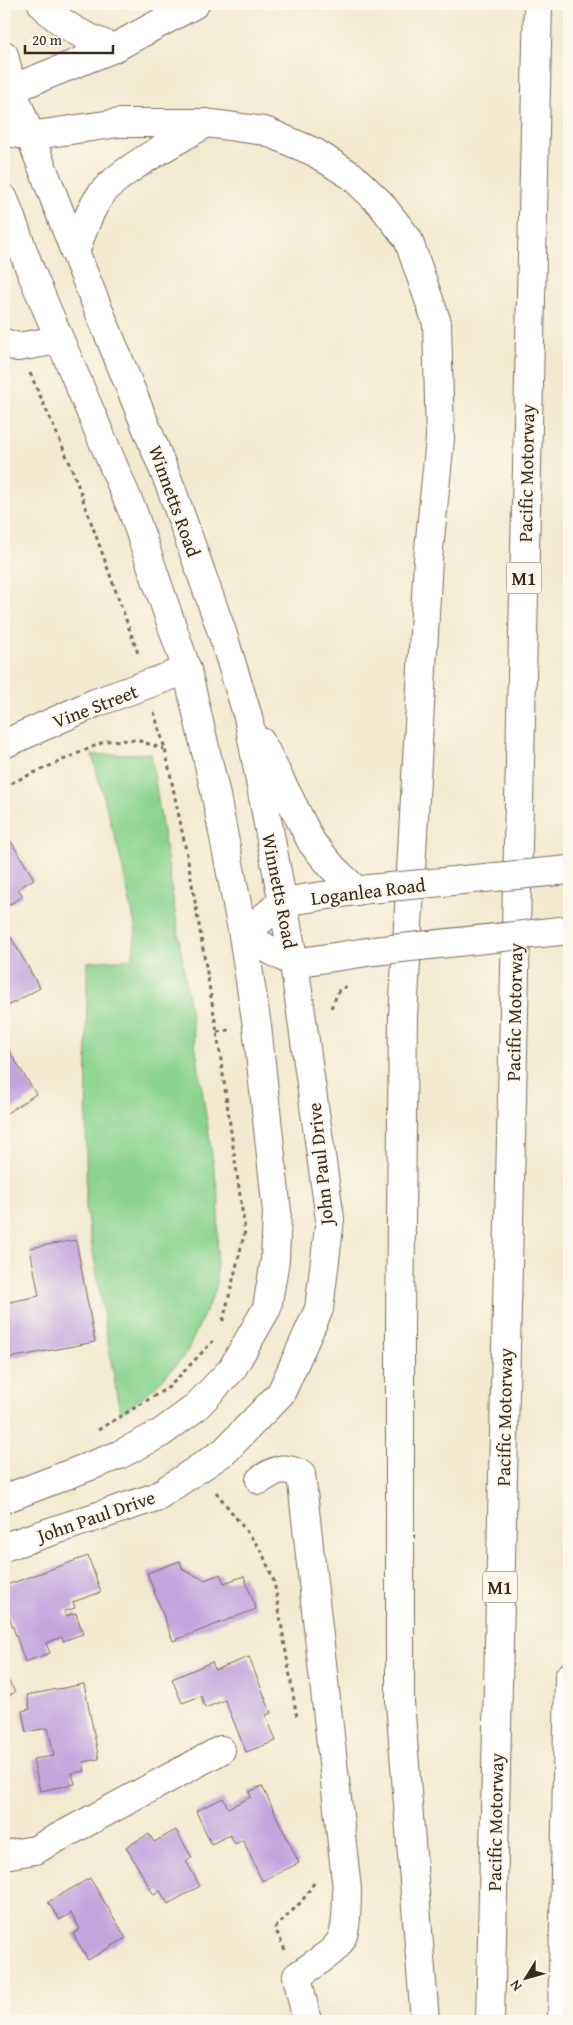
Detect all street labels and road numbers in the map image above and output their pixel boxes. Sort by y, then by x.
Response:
street label: Pacific Motorway [511,403,541,542]
street label: Winnetts Road [142,441,208,561]
road number: M1 [506,562,542,594]
street label: Vine Street [48,677,142,735]
street label: Winnetts Road [255,831,305,952]
street label: Loganlea Road [309,870,428,912]
street label: Pacific Motorway [499,942,529,1081]
street label: John Paul Drive [300,1101,341,1229]
street label: Pacific Motorway [489,1347,519,1486]
street label: John Paul Drive [31,1483,159,1550]
road number: M1 [482,1571,518,1602]
street label: Pacific Motorway [480,1752,510,1891]

